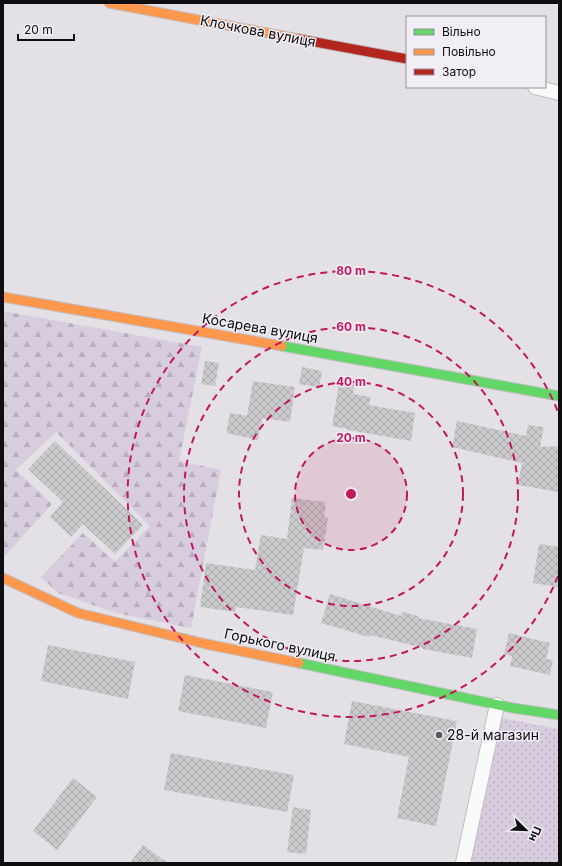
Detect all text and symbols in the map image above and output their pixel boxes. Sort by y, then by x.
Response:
street label: Клочкова вулиця [199,11,317,50]
scale bar [18,16,74,42]
legend [406,16,546,88]
text: 20 m [24,22,53,37]
text: Вільно [442,24,481,39]
text: Повільно [442,44,496,59]
text: Затор [442,64,476,79]
text: 80 m [336,263,366,278]
street label: Косарева вулиця [201,309,319,346]
text: 60 m [336,319,366,334]
text: 40 m [336,374,366,389]
text: 20 m [336,430,366,445]
centre of rings [344,487,358,501]
street label: Горького вулиця [223,624,337,665]
place label: 28-й магазин [447,726,539,743]
marker: 28-й магазин [434,730,444,740]
north arrow [506,810,546,850]
text: Пн [526,824,545,844]

